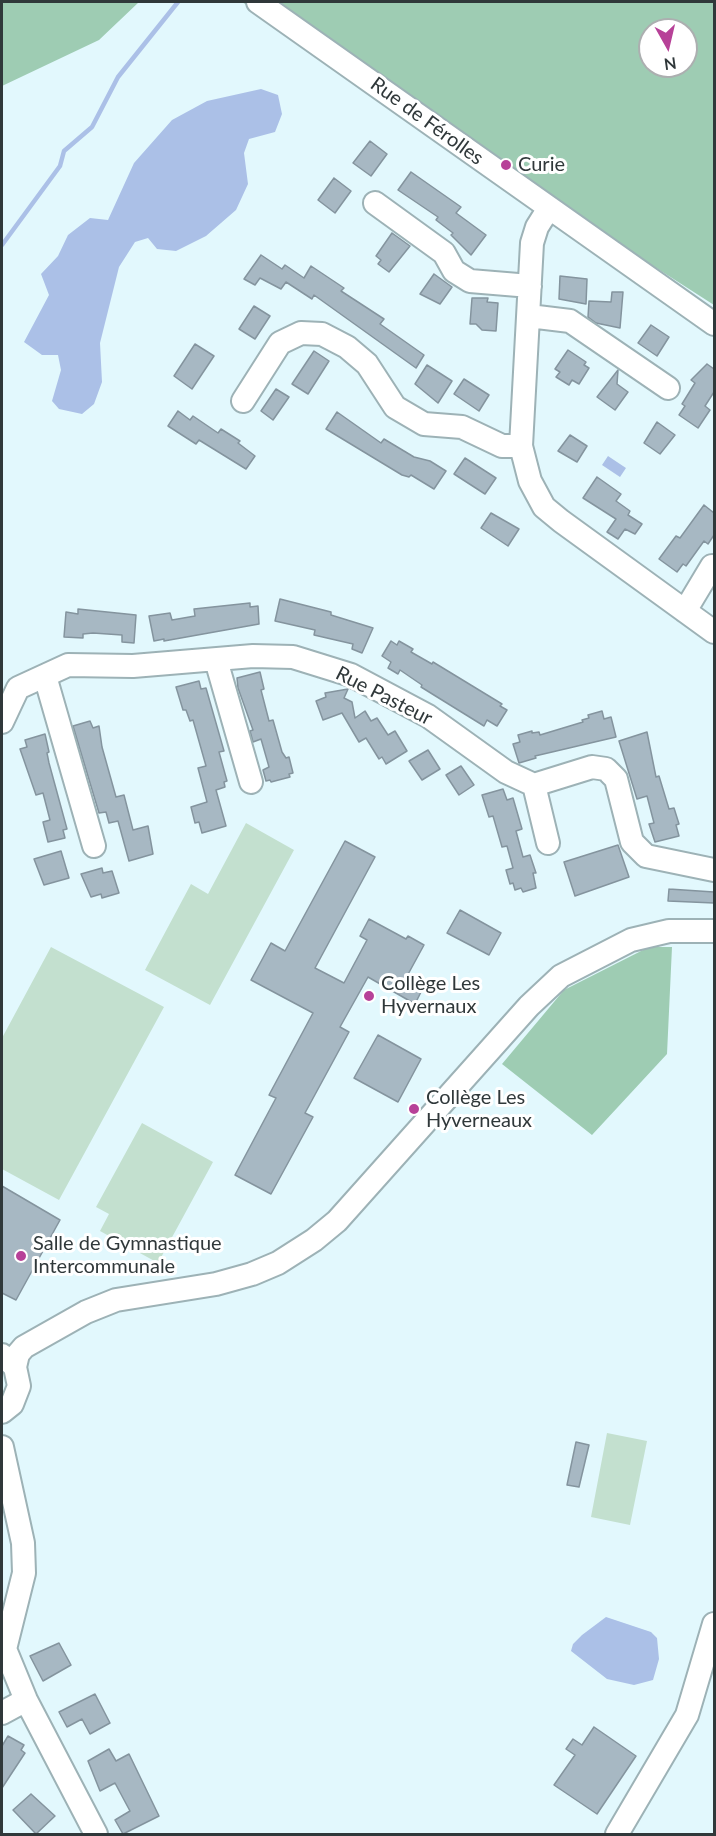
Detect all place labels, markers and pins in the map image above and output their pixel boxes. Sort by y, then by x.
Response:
place label: Curie [518,153,565,177]
marker: Curie [499,158,513,172]
place label: Collège Les Hyvernaux [381,972,480,1019]
marker: Collège Les Hyvernaux [362,989,376,1003]
place label: Collège Les Hyverneaux [426,1086,532,1133]
marker: Collège Les Hyverneaux [407,1102,421,1116]
place label: Salle de Gymnastique Intercommunale [33,1232,222,1279]
marker: Salle de Gymnastique Intercommunale [14,1249,28,1263]

